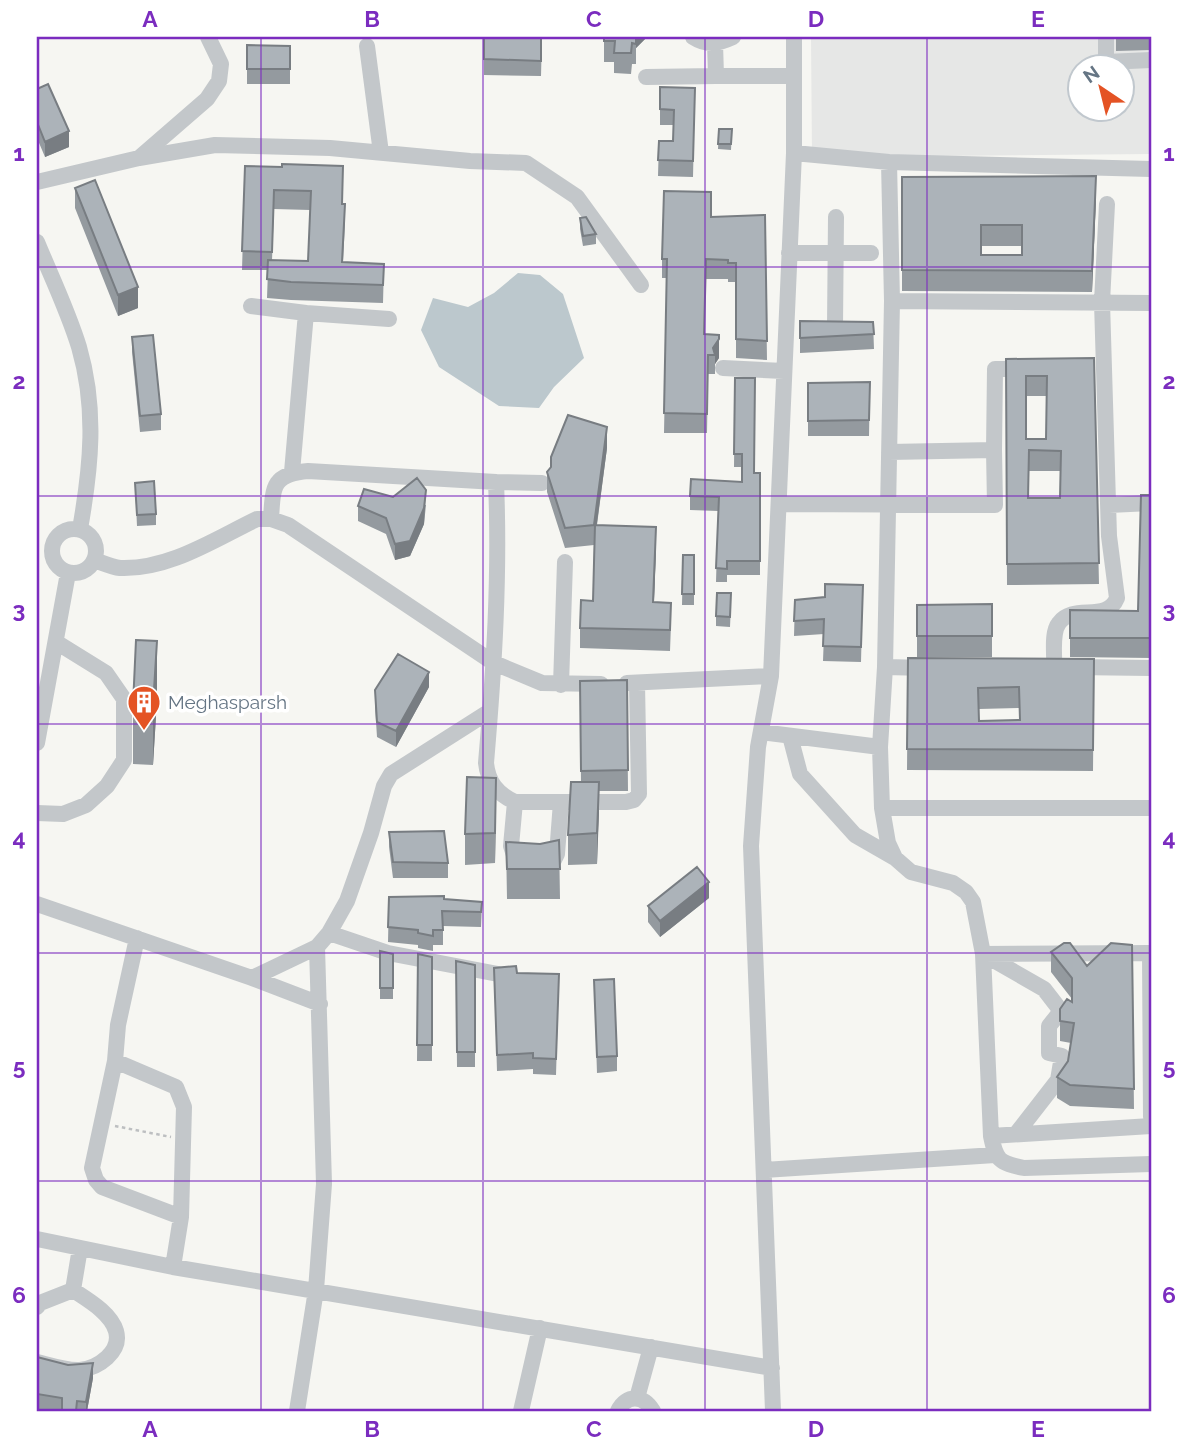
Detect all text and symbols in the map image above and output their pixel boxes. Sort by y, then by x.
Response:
text: A [142,5,158,32]
text: B [364,5,380,32]
text: C [586,5,602,32]
text: D [808,5,824,32]
text: E [1031,5,1045,32]
north arrow [1066,52,1136,122]
text: N [1079,61,1103,87]
text: 1 [13,139,25,166]
text: 1 [1163,139,1175,166]
text: 2 [13,367,25,394]
text: 2 [1163,367,1175,394]
text: 3 [13,596,25,623]
text: 3 [1163,596,1175,623]
building icon: Meghasparsh [125,683,163,732]
place label: Meghasparsh [168,691,287,713]
text: 4 [12,824,26,851]
text: 4 [1162,824,1176,851]
text: 5 [13,1053,26,1080]
text: 5 [1163,1053,1176,1080]
text: 6 [12,1281,26,1308]
text: 6 [1162,1281,1176,1308]
text: A [142,1415,158,1442]
text: B [364,1415,380,1442]
text: C [586,1415,602,1442]
text: D [808,1415,824,1442]
text: E [1031,1415,1045,1442]

